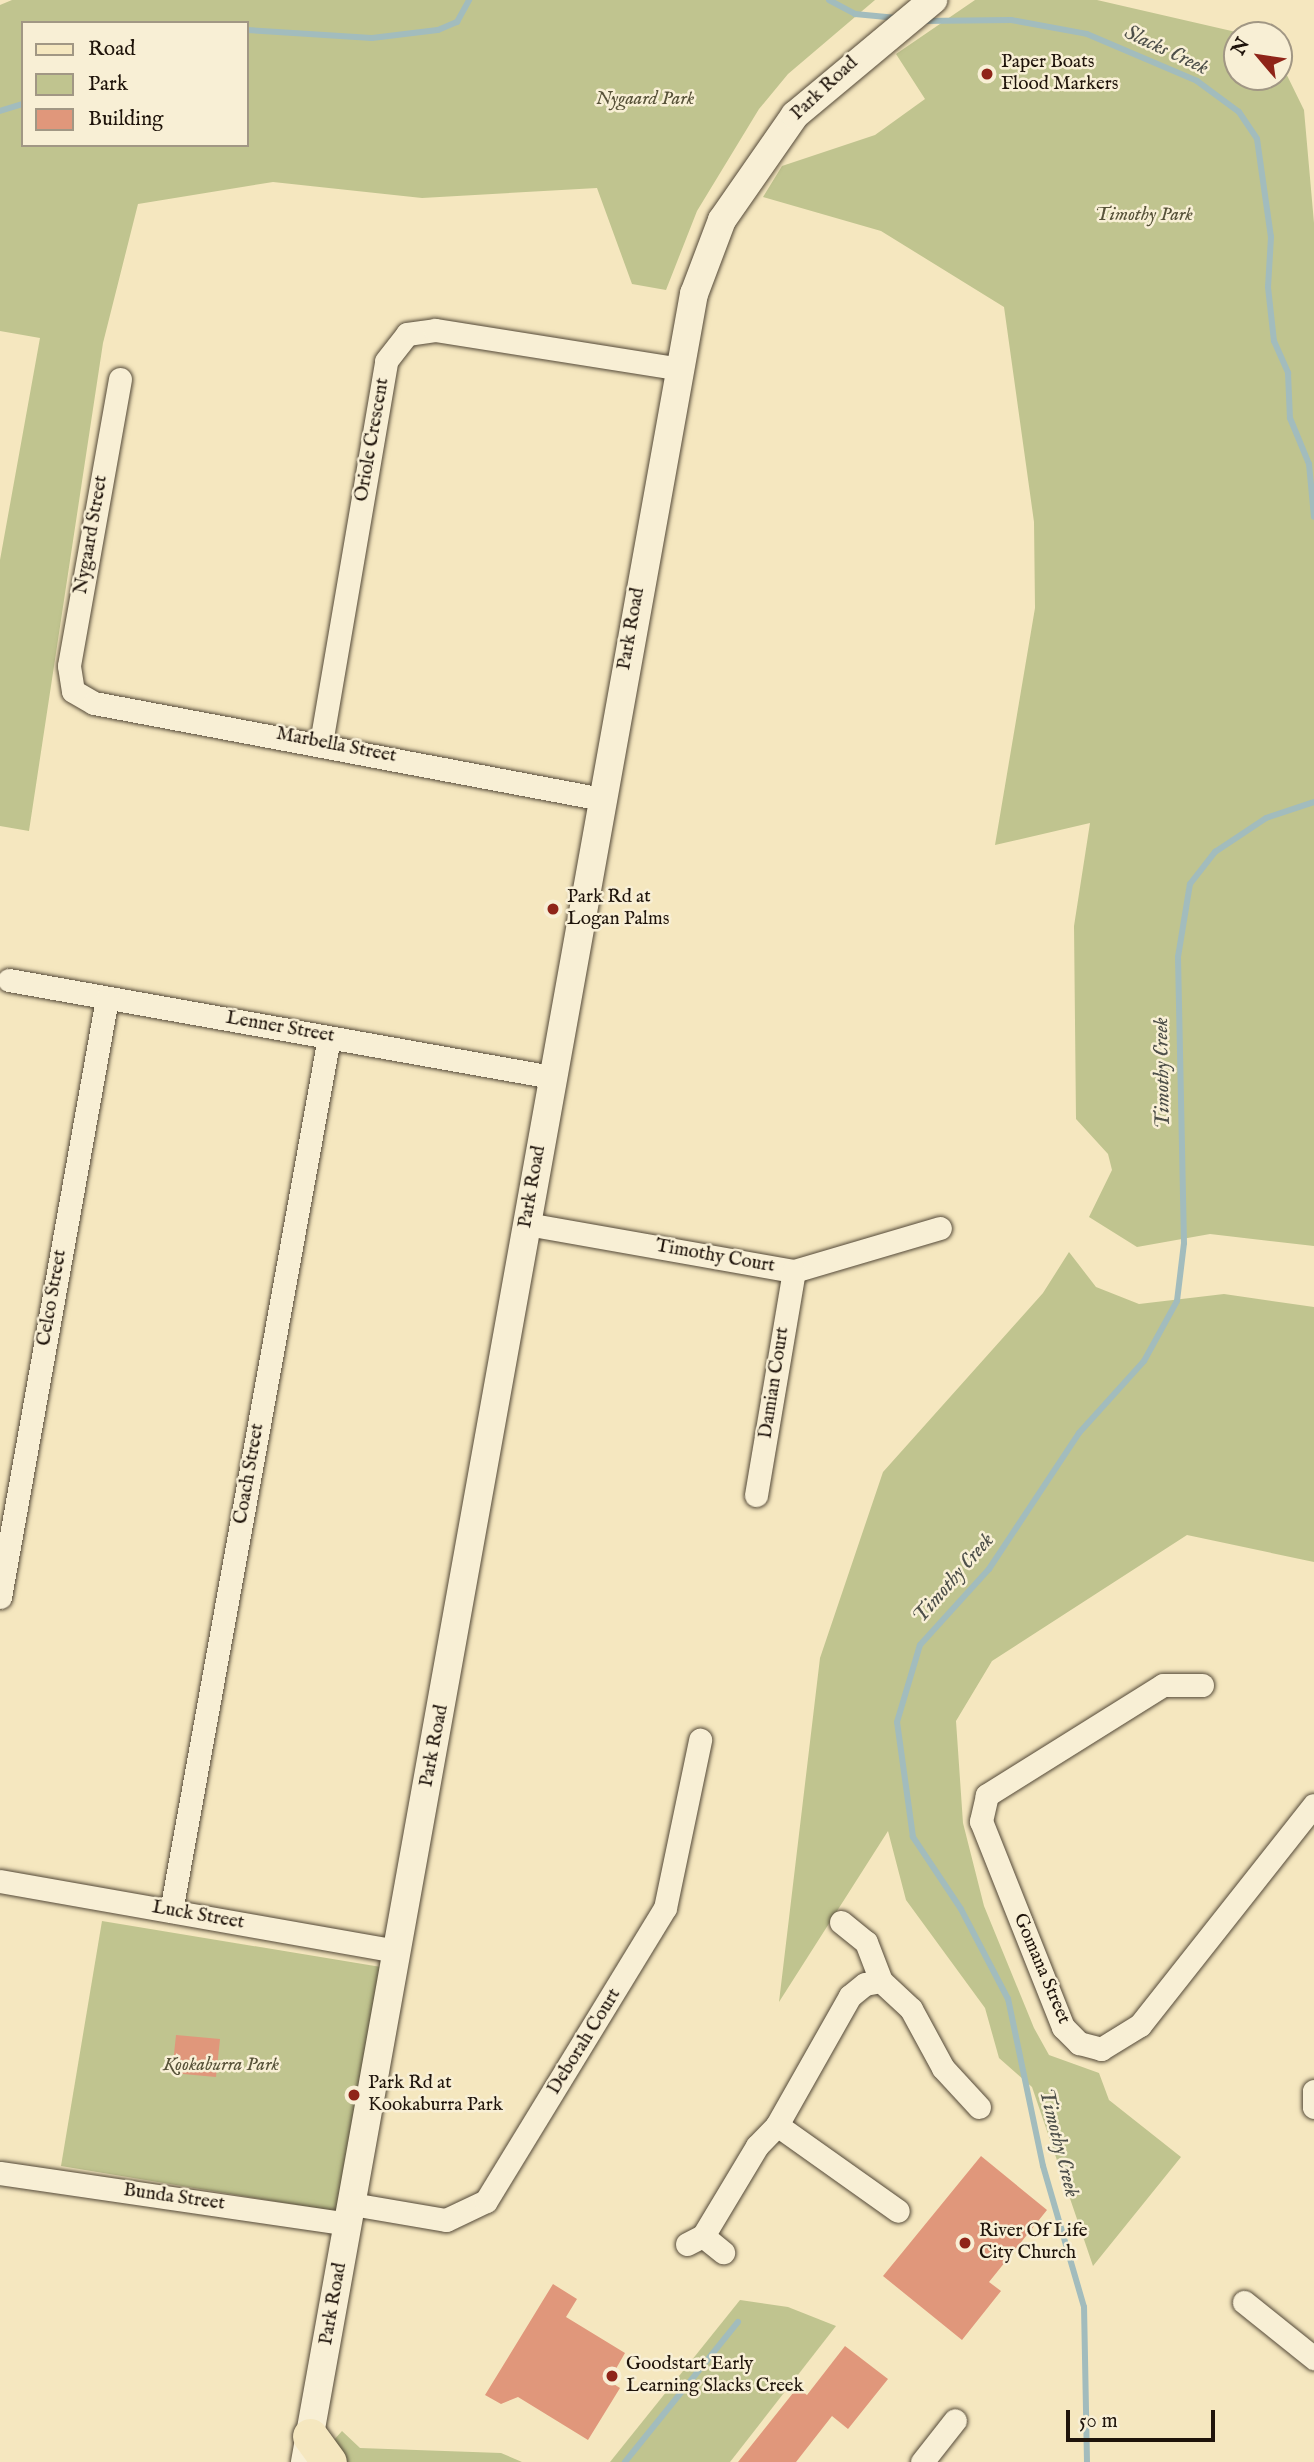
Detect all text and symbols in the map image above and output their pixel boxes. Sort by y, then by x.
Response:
legend [21,21,248,147]
water label: Slacks Creek [1120,21,1212,81]
north arrow [1223,21,1293,91]
text: N [1227,34,1256,60]
text: Road [88,36,135,63]
street label: Park Road [787,52,863,126]
place label: Paper Boats Flood Markers [1001,52,1118,96]
marker: Paper Boats Flood Markers [979,66,995,82]
text: Park [88,71,128,98]
park label: Nygaard Park [596,89,694,111]
text: Building [88,106,163,133]
park label: Timothy Park [1095,205,1193,227]
street label: Oriole Crescent [351,376,395,504]
street label: Nygaard Street [70,474,114,596]
street label: Park Road [614,586,650,672]
street label: Marbella Street [274,723,398,769]
place label: Park Rd at Logan Palms [567,887,669,931]
marker: Park Rd at Logan Palms [545,901,561,917]
street label: Lenner Street [224,1007,336,1049]
water label: Timothy Creek [1149,1017,1177,1129]
street label: Park Road [515,1144,551,1230]
street label: Timothy Court [654,1235,776,1279]
street label: Celco Street [33,1248,73,1348]
street label: Damian Court [755,1326,795,1440]
street label: Coach Street [230,1422,270,1526]
water label: Timothy Creek [908,1529,1000,1629]
street label: Park Road [416,1703,454,1789]
street label: Luck Street [150,1897,246,1935]
street label: Gomana Street [1007,1910,1075,2028]
street label: Deborah Court [543,1985,627,2099]
park label: Kookaburra Park [163,2055,279,2077]
place label: Park Rd at Kookaburra Park [368,2073,503,2117]
water label: Timothy Creek [1032,2086,1084,2200]
marker: Park Rd at Kookaburra Park [346,2087,362,2103]
street label: Bunda Street [122,2180,226,2216]
place label: River Of Life City Church [979,2221,1087,2265]
marker: River Of Life City Church [957,2235,973,2251]
street label: Park Road [316,2261,352,2347]
place label: Goodstart Early Learning Slacks Creek [626,2354,804,2398]
marker: Goodstart Early Learning Slacks Creek [604,2368,620,2384]
scale bar [1069,2396,1218,2440]
text: 50 m [1079,2408,1118,2435]

